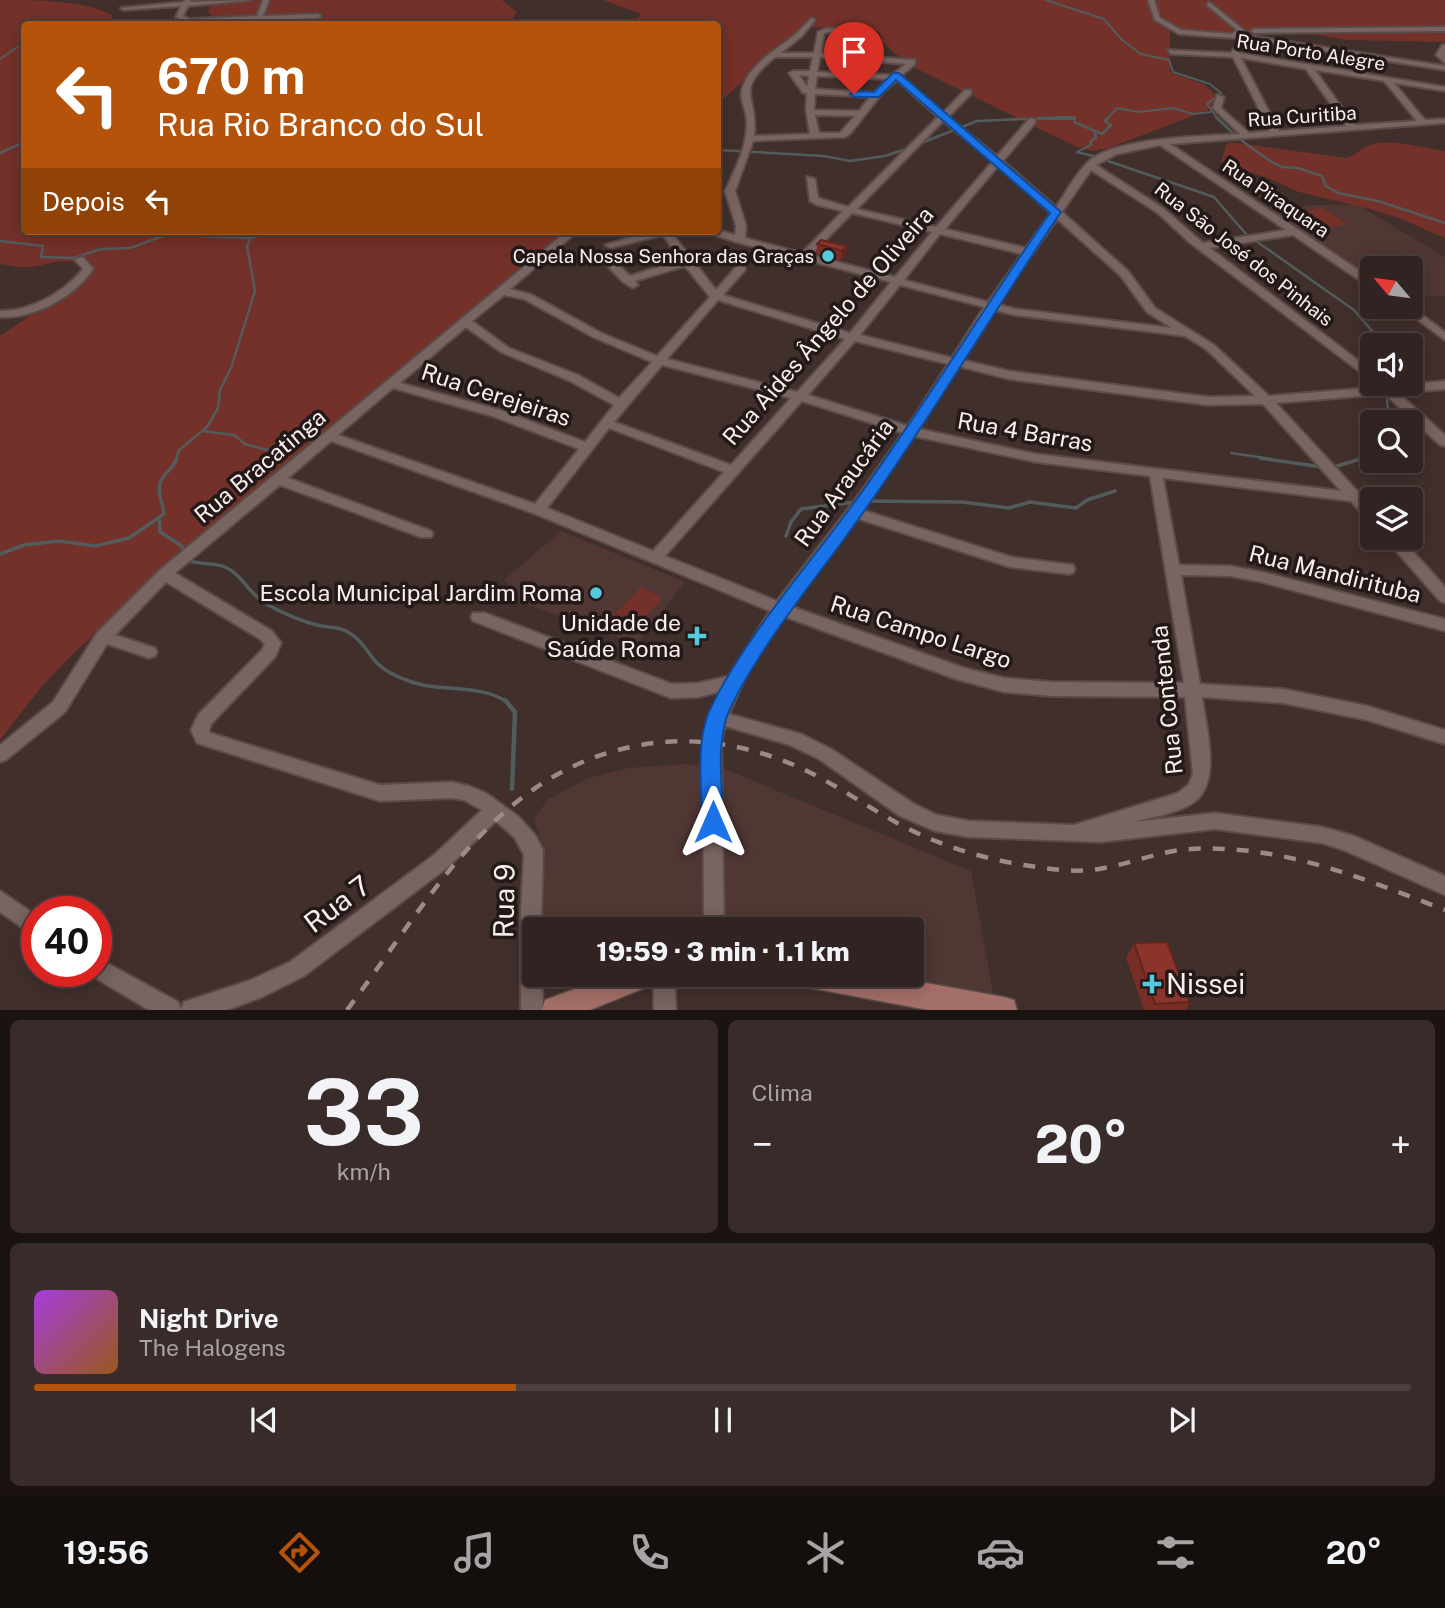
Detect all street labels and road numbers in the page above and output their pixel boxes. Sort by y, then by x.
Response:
street label: Rua Porto Alegre [1235,29,1387,75]
street label: Rua Curitiba [1247,101,1357,131]
street label: Rua Piraquara [1219,154,1333,242]
street label: Rua São José dos Pinhais [1151,178,1337,330]
street label: Rua Aides Ângelo de Oliveira [717,201,939,450]
street label: Rua Cerejeiras [418,358,574,431]
street label: Rua Bracatinga [189,403,331,528]
street label: Rua 4 Barras [955,406,1095,457]
street label: Rua Araucária [788,414,899,552]
street label: Rua Mandirituba [1246,539,1424,608]
street label: Rua Campo Largo [827,590,1015,674]
street label: Rua Contenda [1145,624,1188,776]
street label: Rua 9 [486,863,521,939]
street label: Rua 7 [297,868,376,939]

